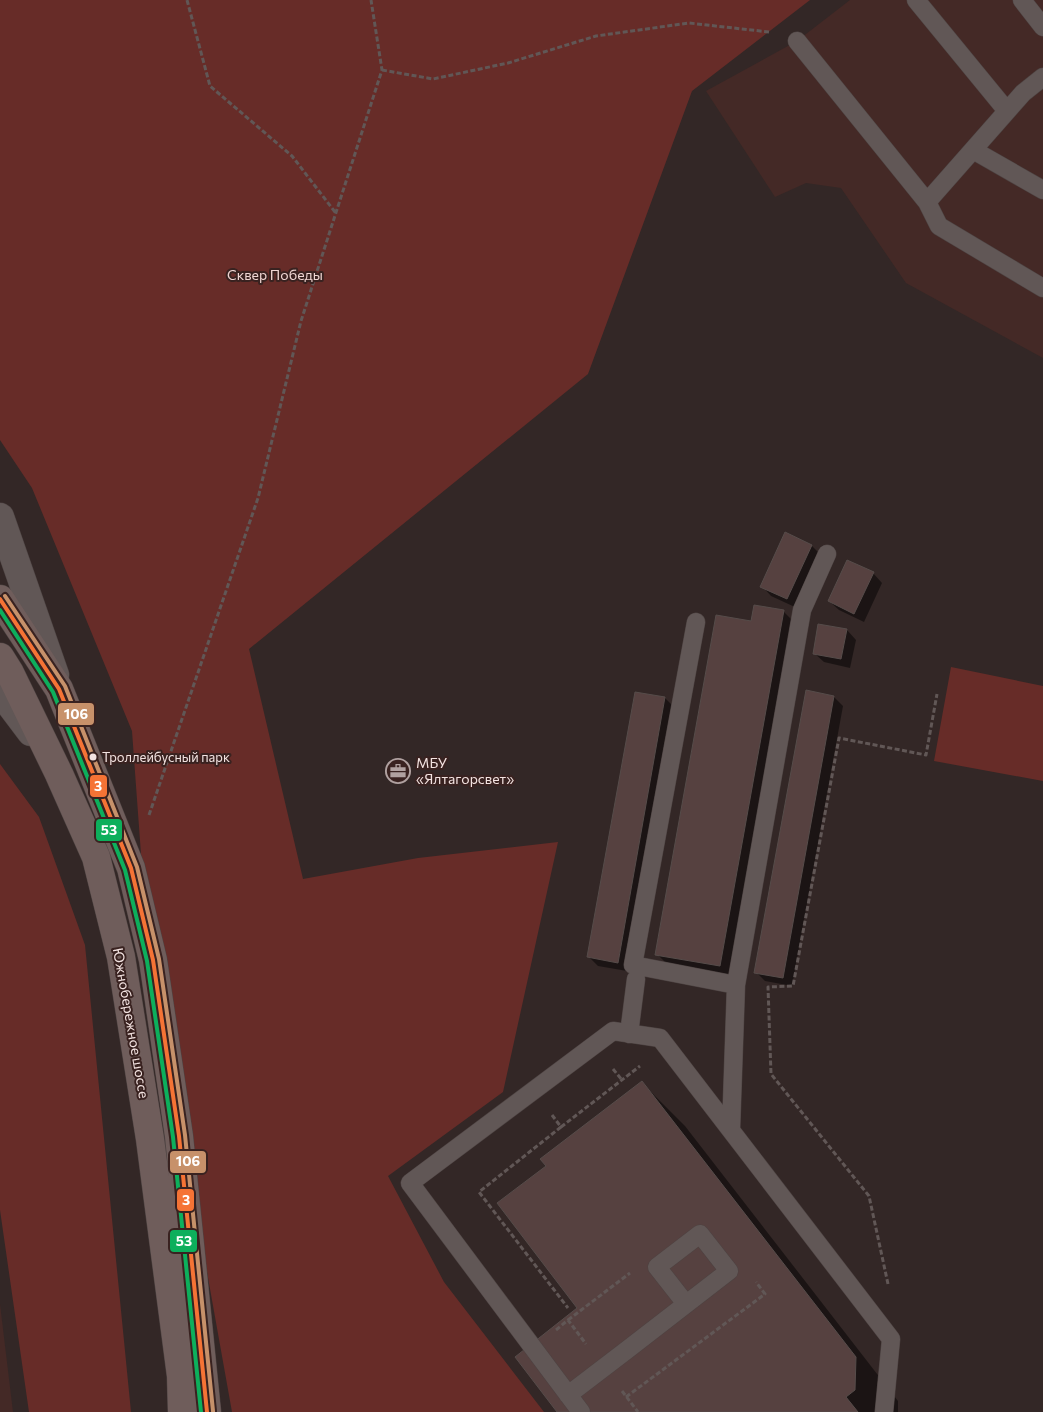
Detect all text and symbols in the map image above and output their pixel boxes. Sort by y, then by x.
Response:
park label: Сквер Победы [227,266,323,283]
line badge: 106 [57,702,95,726]
text: 106 [64,705,88,722]
place label: Троллейбусный парк [102,749,230,765]
marker: Троллейбусный парк [88,752,98,762]
place label: МБУ «Ялтагорсвет» [416,754,514,787]
office icon: МБУ «Ялтагорсвет» [385,758,411,784]
line badge: 3 [89,774,108,798]
text: 3 [94,777,102,794]
line badge: 53 [95,818,123,842]
text: 53 [101,821,117,838]
street label: Южнобережное шоссе [110,946,153,1100]
line badge: 106 [169,1150,207,1174]
text: 106 [176,1152,200,1169]
line badge: 3 [176,1188,195,1212]
text: 3 [182,1191,190,1208]
line badge: 53 [169,1229,198,1253]
text: 53 [176,1232,192,1249]

